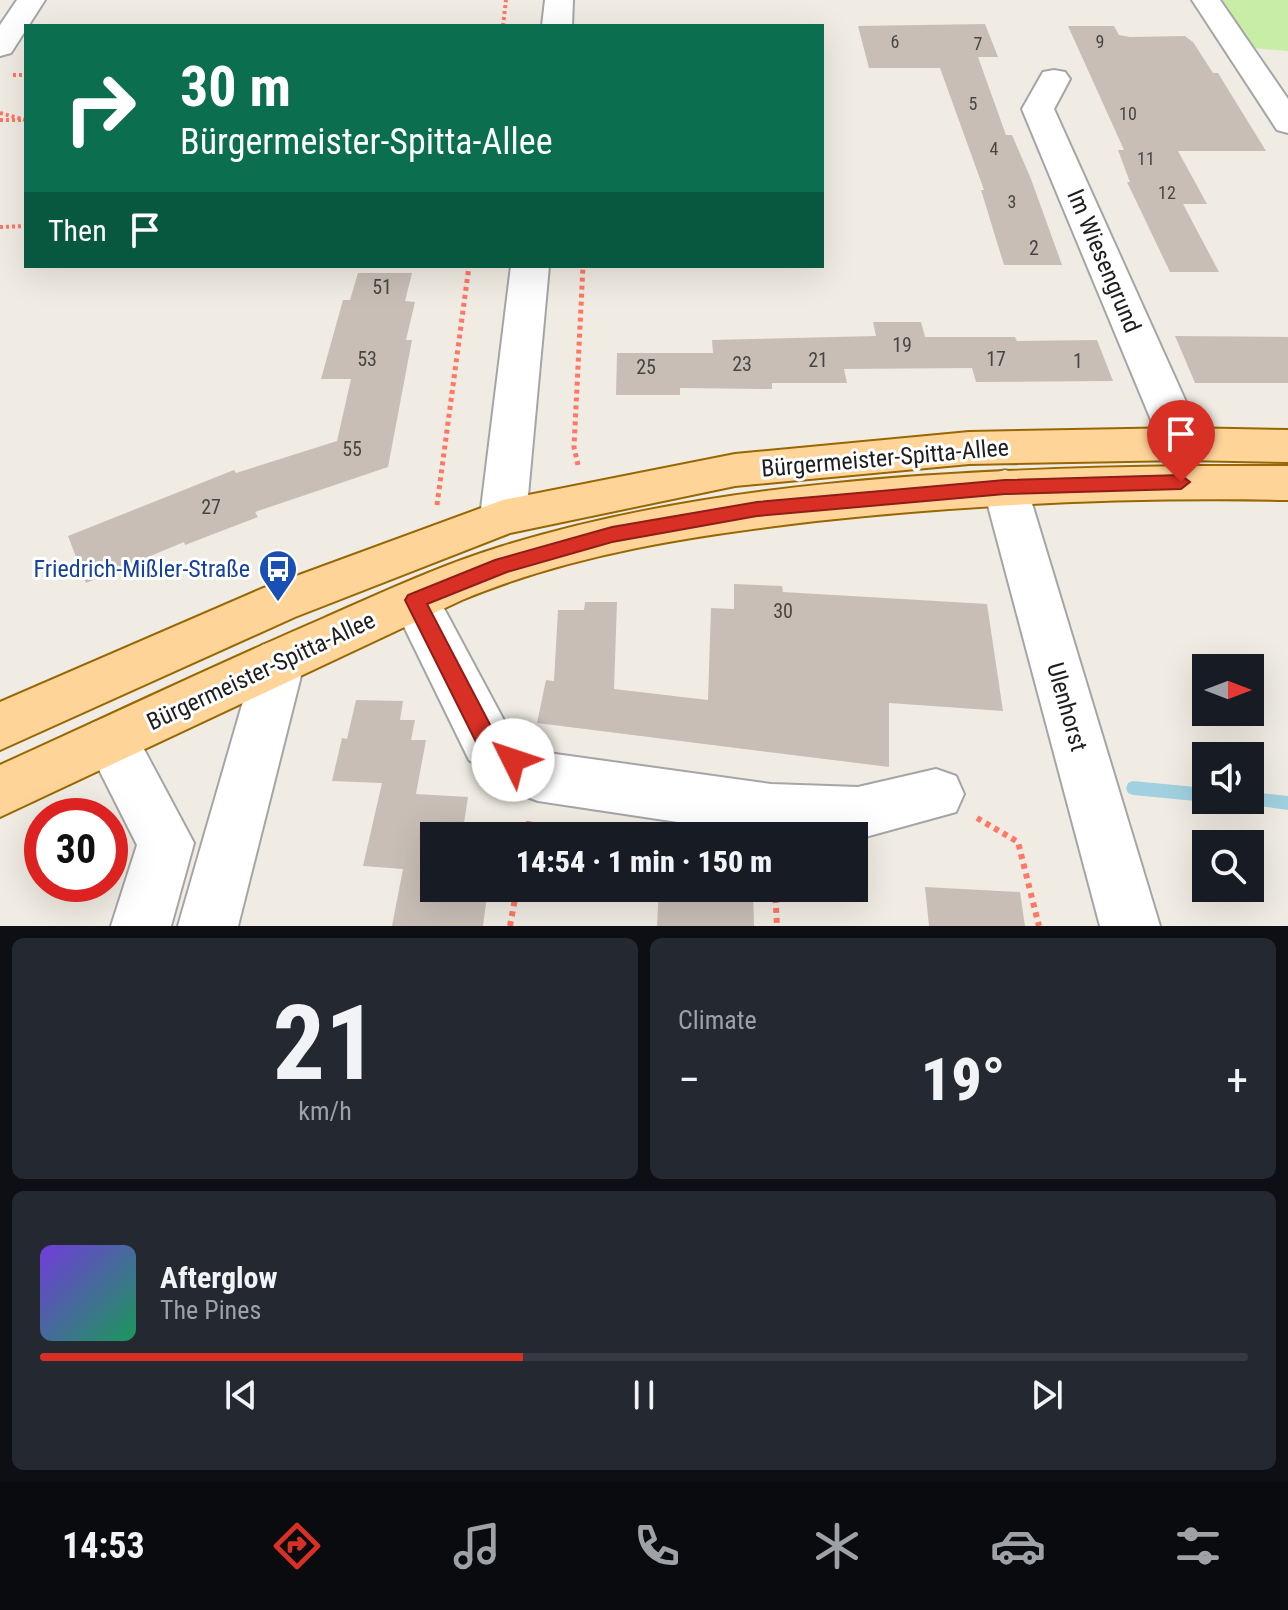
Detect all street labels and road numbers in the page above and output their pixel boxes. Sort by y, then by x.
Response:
street label: Im Wiesengrund [1061,185,1147,337]
street label: Bürgermeister-Spitta-Allee [760,433,1010,483]
street label: Bürgermeister-Spitta-Allee [143,606,379,736]
street label: Ulenhorst [1041,659,1093,755]

